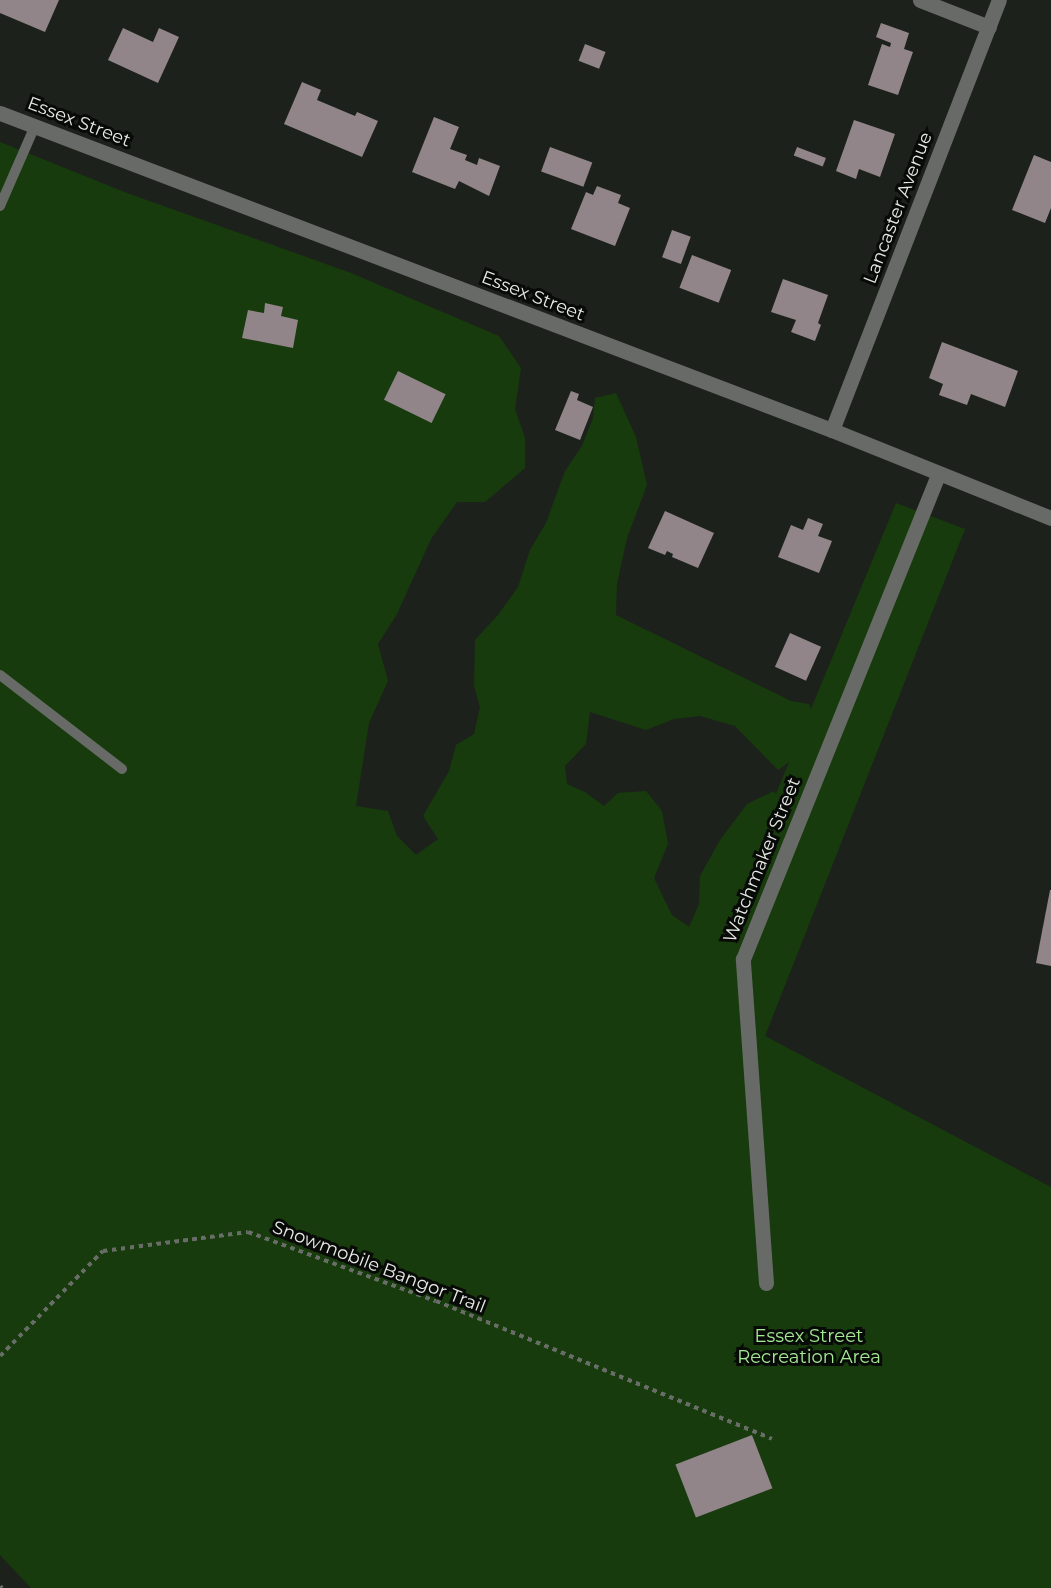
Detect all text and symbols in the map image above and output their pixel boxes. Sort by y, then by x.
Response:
street label: Essex Street [24,92,134,152]
street label: Lancaster Avenue [859,129,937,287]
street label: Essex Street [478,266,588,326]
street label: Watchmaker Street [719,774,805,946]
street label: Snowmobile Bangor Trail [269,1216,489,1318]
park label: Essex Street Recreation Area [737,1326,881,1368]

